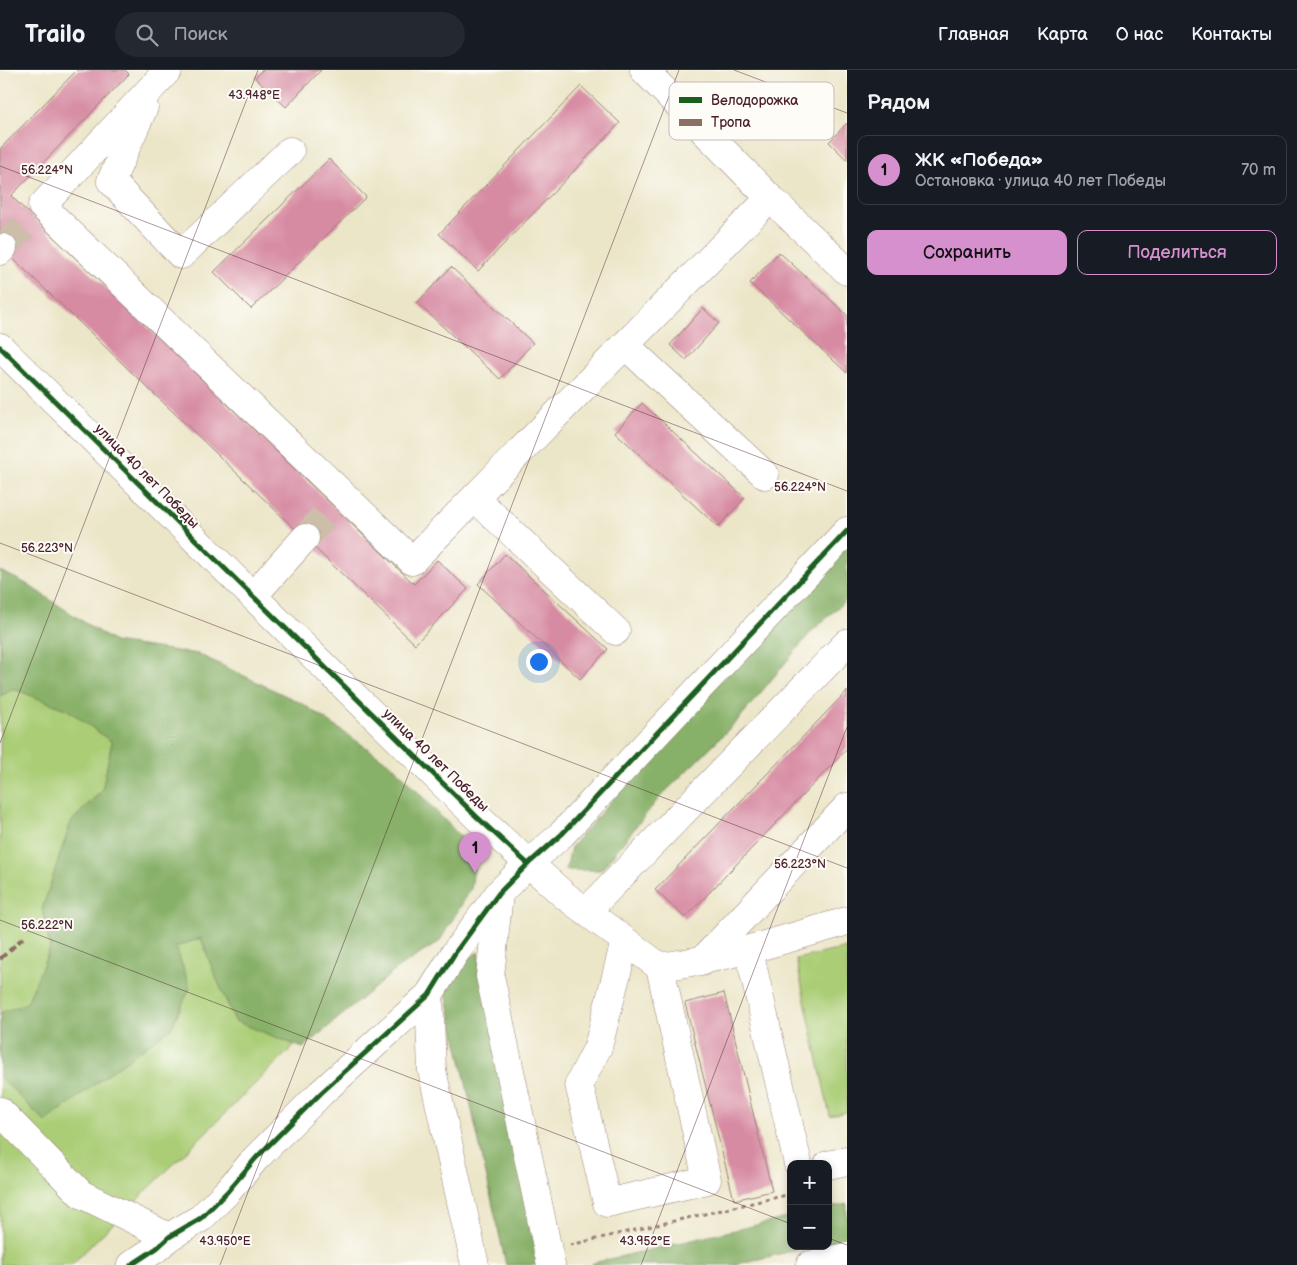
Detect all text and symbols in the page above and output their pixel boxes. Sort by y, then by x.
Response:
search box [115,12,465,57]
text: Trailo [25,20,85,49]
icon: search [133,21,161,49]
text: Поиск [173,23,228,46]
text: Главная [938,24,1009,45]
text: Карта [1037,24,1088,45]
text: О нас [1116,24,1163,45]
text: Контакты [1191,24,1272,45]
legend [669,82,834,140]
text: 43.948°E [228,88,280,103]
text: Рядом [867,90,930,115]
text: Велодорожка [711,92,799,109]
text: Тропа [711,114,751,131]
text: ЖК «Победа» [915,149,1043,172]
text: 1 [881,161,887,180]
text: 70 m [1241,161,1276,180]
text: 56.224°N [21,163,73,178]
text: Остановка · улица 40 лет Победы [915,172,1166,191]
button: Сохранить [867,230,1067,275]
button: Поделиться [1077,230,1277,275]
street label: улица 40 лет Победы [91,420,203,532]
text: 56.224°N [774,480,826,495]
text: 56.223°N [21,541,73,556]
your location [526,649,552,675]
street label: улица 40 лет Победы [379,705,493,815]
pin: 1 [459,832,491,873]
text: 56.223°N [774,857,826,872]
text: 56.222°N [21,918,73,933]
map controls [787,1160,832,1250]
button: + [787,1160,832,1205]
button: − [787,1205,832,1250]
text: 43.950°E [199,1234,251,1249]
text: 43.952°E [620,1234,671,1249]

